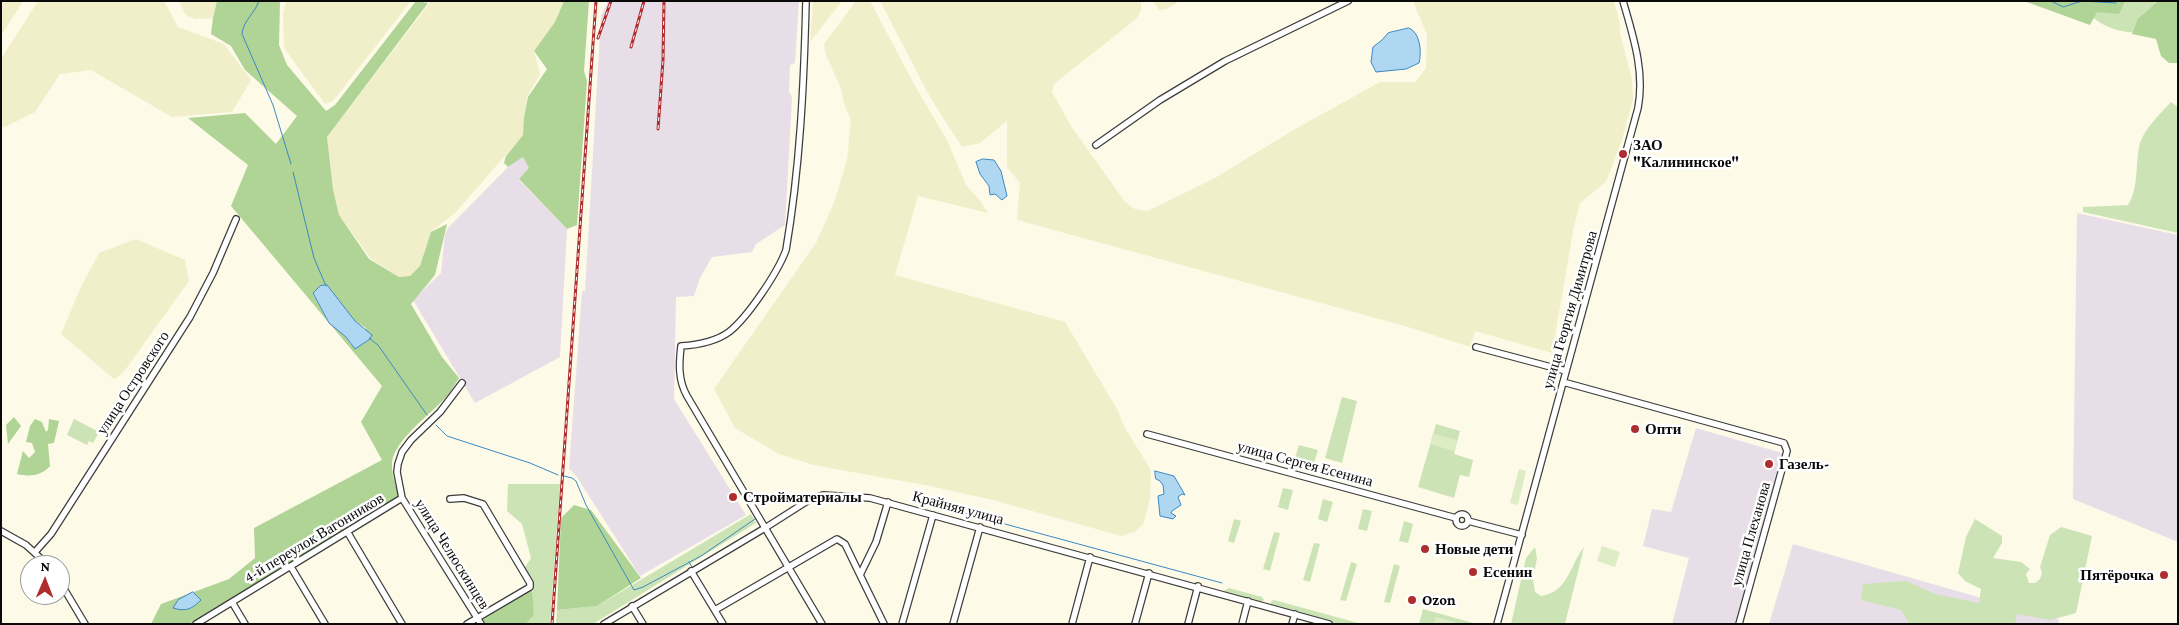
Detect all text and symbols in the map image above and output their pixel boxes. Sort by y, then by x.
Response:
place label: ЗАО "Калининское" [1633,136,1739,171]
marker: ЗАО "Калининское" [1617,148,1629,160]
street label: улица Георгия Димитрова [1539,229,1601,391]
street label: улица Островского [93,328,173,438]
place label: Опти [1645,420,1681,438]
marker: Опти [1629,423,1641,435]
street label: улица Сергея Есенина [1235,437,1375,491]
place label: Газель- [1779,455,1830,473]
marker: Газель- [1763,458,1775,470]
street label: улица Плеханова [1728,480,1774,588]
street label: Крайняя улица [910,487,1006,529]
place label: Стройматериалы [743,488,862,506]
street label: 4-й переулок Вагонников [241,489,387,587]
marker: Стройматериалы [727,491,739,503]
street label: улица Челюскинцев [411,495,493,613]
place label: Новые дети [1435,540,1513,558]
marker: Новые дети [1419,543,1431,555]
north arrow [20,555,70,605]
text: N [40,558,50,574]
place label: Есенин [1483,563,1532,581]
marker: Есенин [1467,566,1479,578]
place label: Пятёрочка [2080,566,2154,584]
marker: Пятёрочка [2158,569,2170,581]
place label: Ozon [1422,591,1456,609]
marker: Ozon [1406,594,1418,606]

